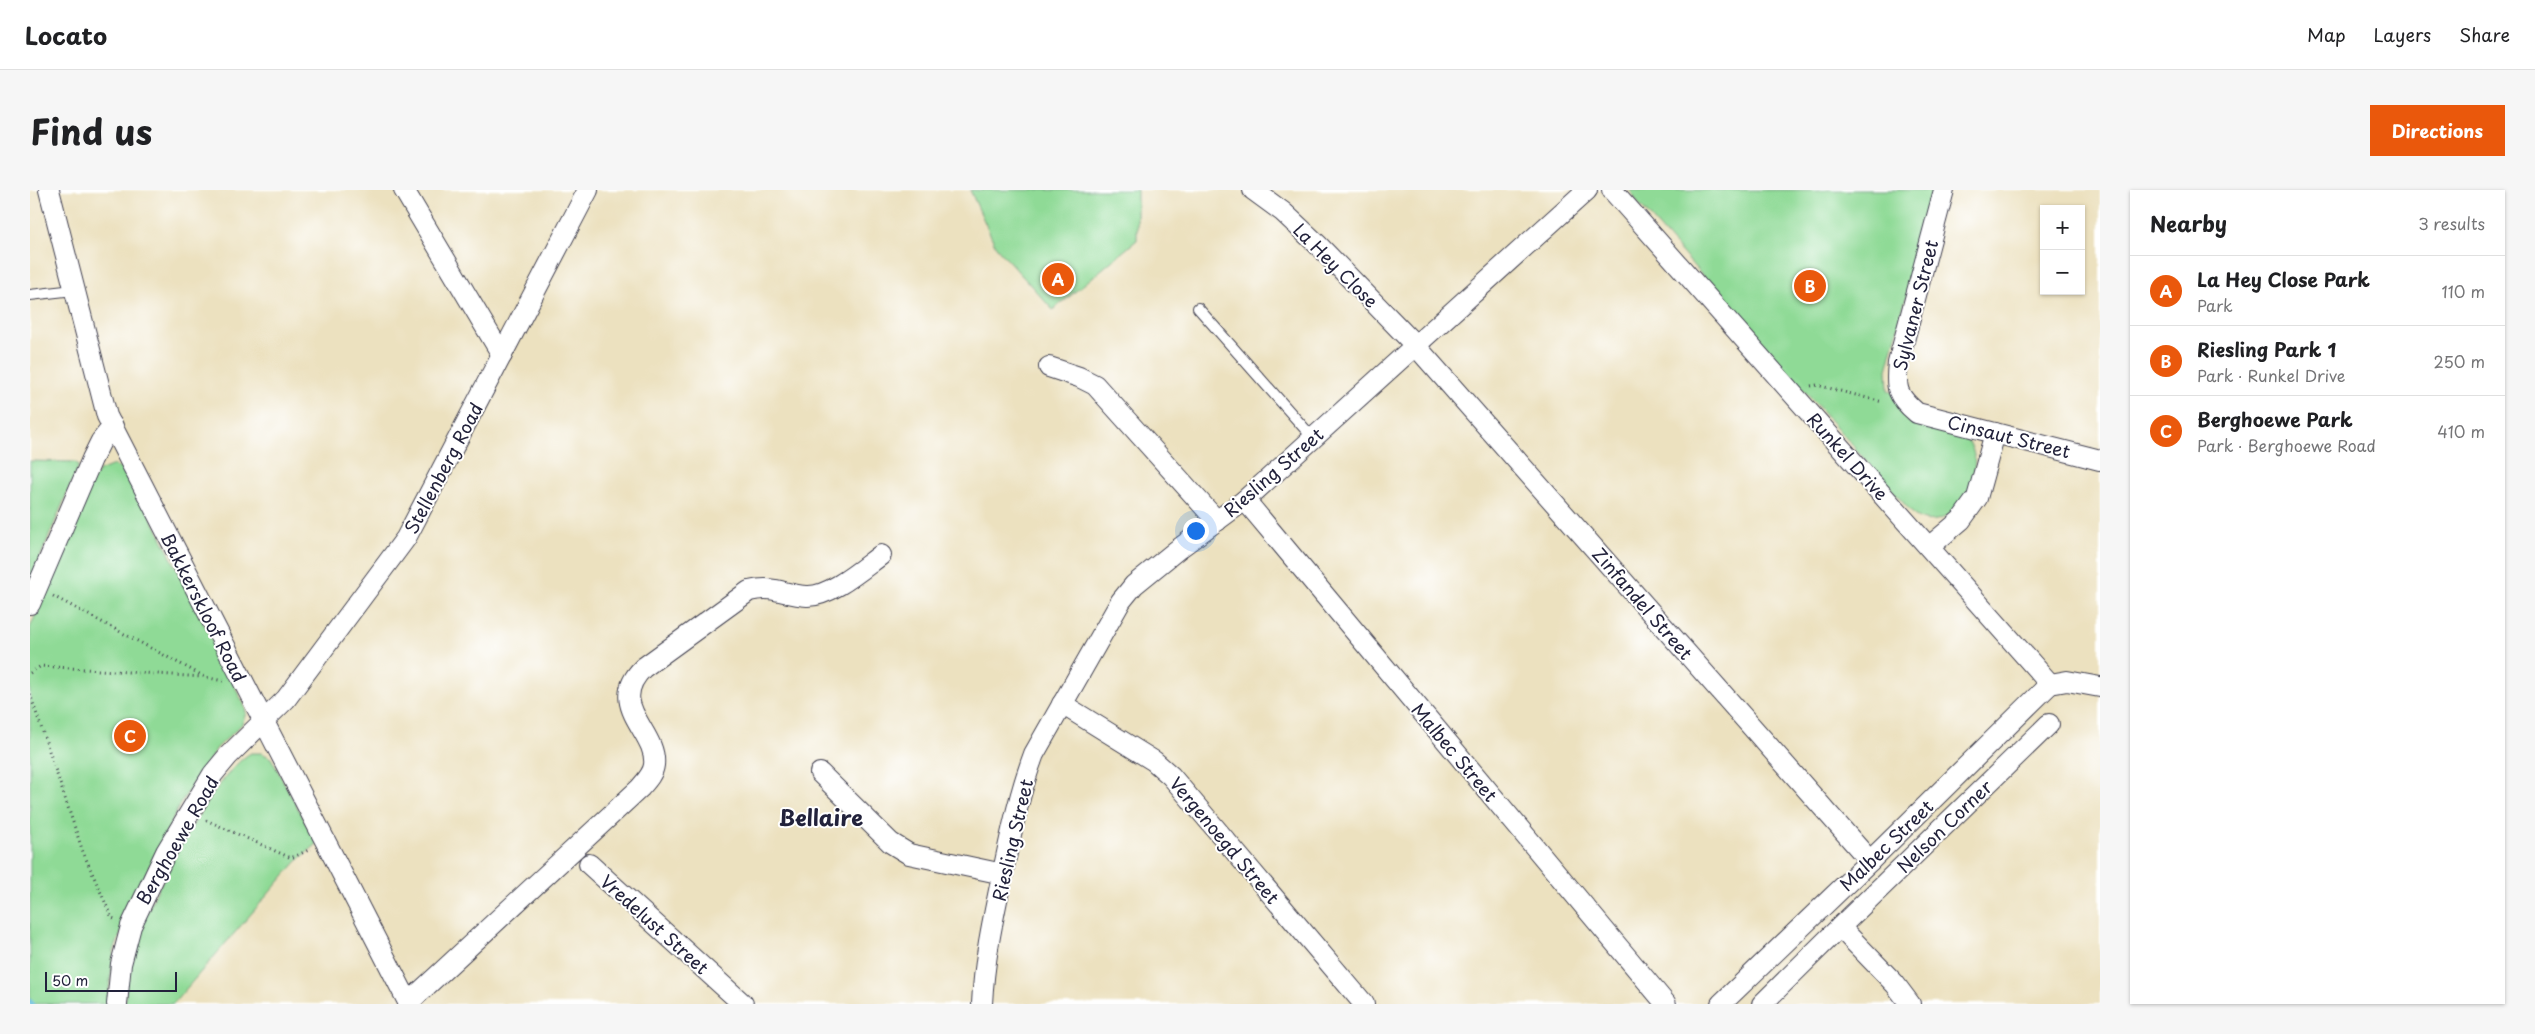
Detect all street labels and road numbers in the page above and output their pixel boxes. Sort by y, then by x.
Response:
street label: La Hey Close [1287,216,1385,314]
street label: Sylvaner Street [1886,237,1944,373]
street label: Stellenberg Road [397,398,489,538]
street label: Runkel Drive [1801,406,1895,506]
street label: Cinsaut Street [1945,408,2073,464]
street label: Riesling Street [1217,421,1329,523]
street label: Bakkerskloof Road [155,527,253,687]
street label: Zinfandel Street [1586,541,1700,665]
street label: Malbec Street [1406,697,1504,807]
street label: Berghoewe Road [129,771,225,909]
street label: Vergenoegd Street [1164,771,1286,909]
street label: Nelson Corner [1890,773,1998,879]
street label: Riesling Street [985,776,1039,904]
street label: Malbec Street [1833,793,1939,897]
street label: Vredelust Street [595,868,715,980]

